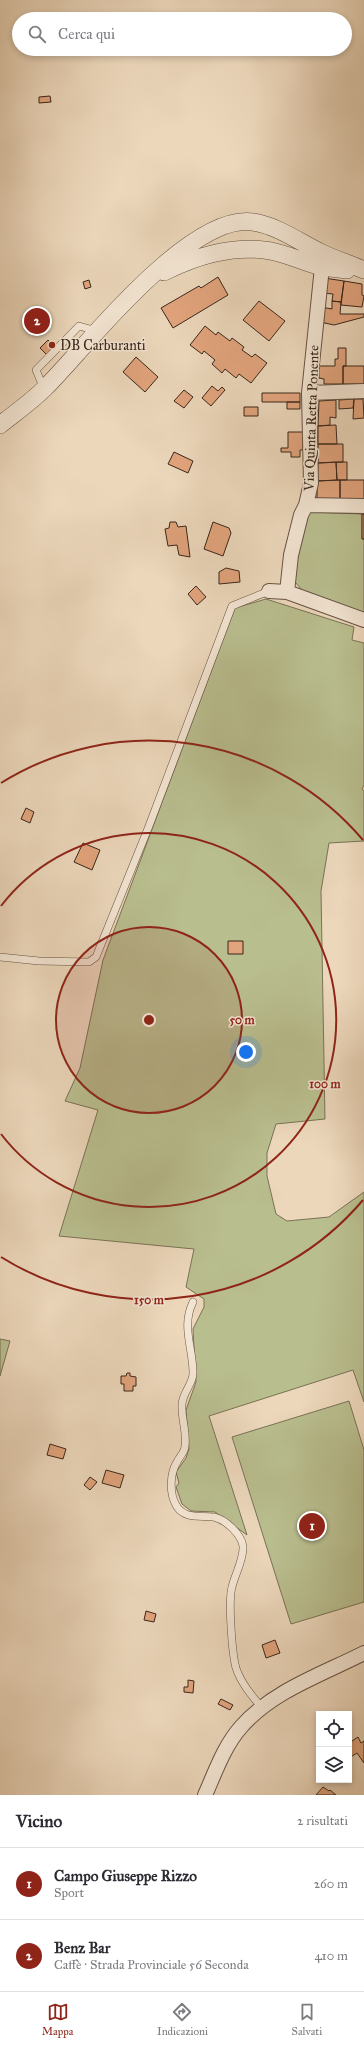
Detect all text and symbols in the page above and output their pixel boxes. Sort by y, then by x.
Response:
search box [12,12,352,56]
icon: search [26,23,48,45]
text: Cerca qui [58,25,115,43]
pin: 2 [24,306,50,336]
place label: DB Carburanti [60,337,146,354]
marker: DB Carburanti [47,340,57,350]
street label: Via Quinta Retta Ponente [300,345,323,492]
centre of rings [142,1013,156,1027]
text: 50 m [229,1013,256,1027]
your location [236,1042,256,1062]
text: 100 m [309,1077,342,1091]
text: 150 m [134,1293,165,1307]
pin: 1 [299,1511,325,1541]
map controls [316,1711,352,1783]
button: locate [316,1711,352,1747]
button: layers [316,1747,352,1783]
text: Vicino [16,1811,62,1832]
text: 2 risultati [297,1813,348,1829]
text: Campo Giuseppe Rizzo [54,1867,197,1885]
text: 1 [26,1876,32,1892]
text: 260 m [314,1876,348,1892]
text: Sport [54,1885,84,1901]
text: Benz Bar [54,1939,110,1957]
text: 2 [26,1948,32,1964]
text: 410 m [314,1948,348,1964]
text: Caffè · Strada Provinciale 56 Seconda [54,1957,249,1973]
tab: Mappa [42,2001,73,2038]
tab: Indicazioni [157,2001,208,2038]
tab: Salvati [292,2001,322,2038]

